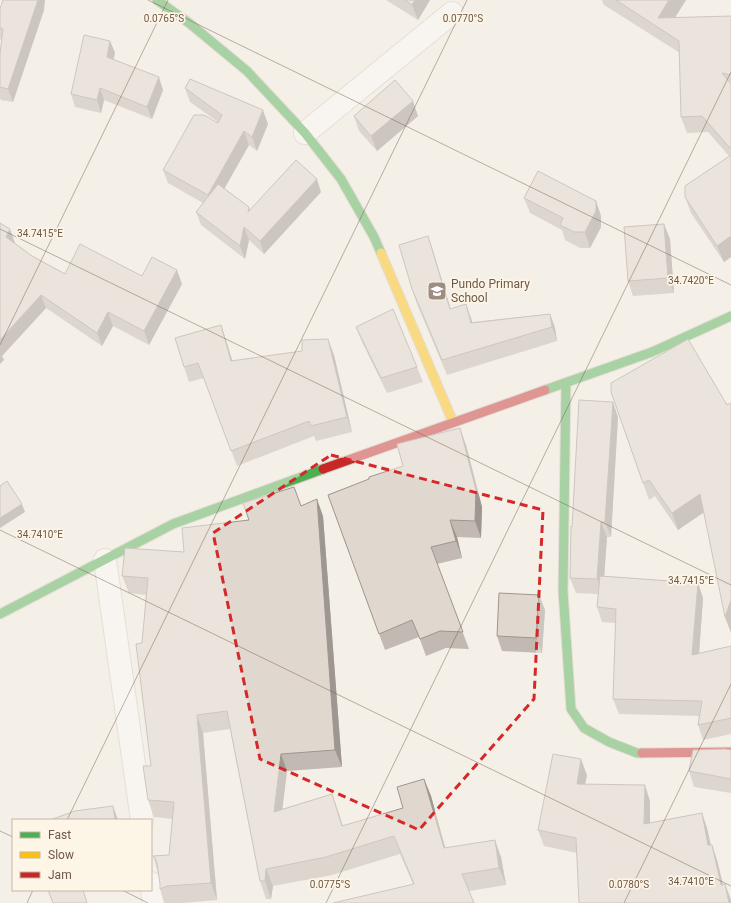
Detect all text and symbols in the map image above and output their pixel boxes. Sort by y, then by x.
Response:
text: 0.0765°S [144,13,184,24]
text: 0.0770°S [443,13,483,24]
text: 34.7415°E [17,228,63,239]
text: 34.7420°E [668,275,714,286]
place label: Pundo Primary School [451,277,530,305]
school or university icon: Pundo Primary School [426,280,448,302]
text: 34.7410°E [17,529,63,540]
text: 34.7415°E [668,575,714,586]
legend [12,819,152,891]
text: Fast [48,828,71,842]
text: Slow [48,848,74,862]
text: Jam [48,868,72,882]
text: 34.7410°E [668,876,714,887]
text: 0.0775°S [310,879,350,890]
text: 0.0780°S [609,879,649,890]

